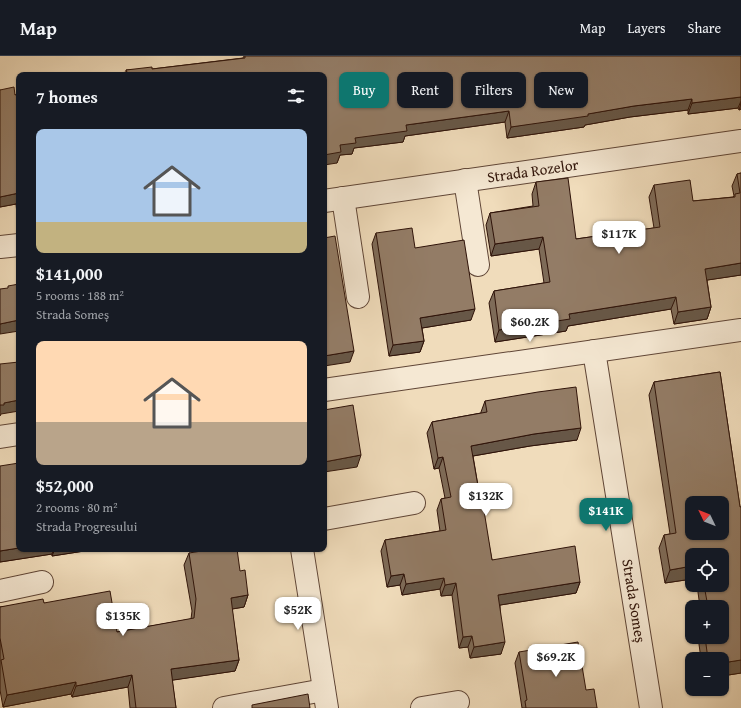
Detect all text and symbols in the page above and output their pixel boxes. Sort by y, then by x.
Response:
text: Map [20,14,57,42]
text: Map [580,18,606,38]
text: Layers [628,18,666,38]
text: Share [688,18,721,38]
chip: Buy [339,72,389,108]
chip: Rent [397,72,453,108]
chip: Filters [461,72,526,108]
chip: New [534,72,588,108]
text: 7 homes [36,84,98,109]
icon: filters [285,85,307,107]
street label: Strada Rozelor [486,153,580,187]
icon: home [136,155,208,227]
pin: $117K [591,221,647,255]
text: $117K [601,224,637,243]
text: $141,000 [36,261,102,286]
text: 5 rooms · 188 m² [36,286,124,305]
text: Strada Someș [36,305,109,324]
pin: $60.2K [497,309,563,343]
text: $60.2K [511,312,549,331]
icon: home [136,367,208,439]
text: $52,000 [36,473,94,498]
pin: $132K [458,483,514,517]
text: $132K [468,486,504,505]
north arrow [685,496,729,540]
map controls [685,496,729,696]
text: 2 rooms · 80 m² [36,498,118,517]
pin: $141K [578,498,634,532]
text: $141K [588,501,624,520]
text: Strada Progresului [36,517,137,536]
button: locate [685,548,729,592]
street label: Strada Someș [617,557,651,644]
pin: $52K [274,597,322,631]
text: $52K [284,600,312,619]
button: + [685,600,729,644]
pin: $135K [95,603,151,637]
text: $135K [105,606,141,625]
pin: $69.2K [523,644,589,678]
text: $69.2K [537,647,575,666]
button: − [685,652,729,696]

